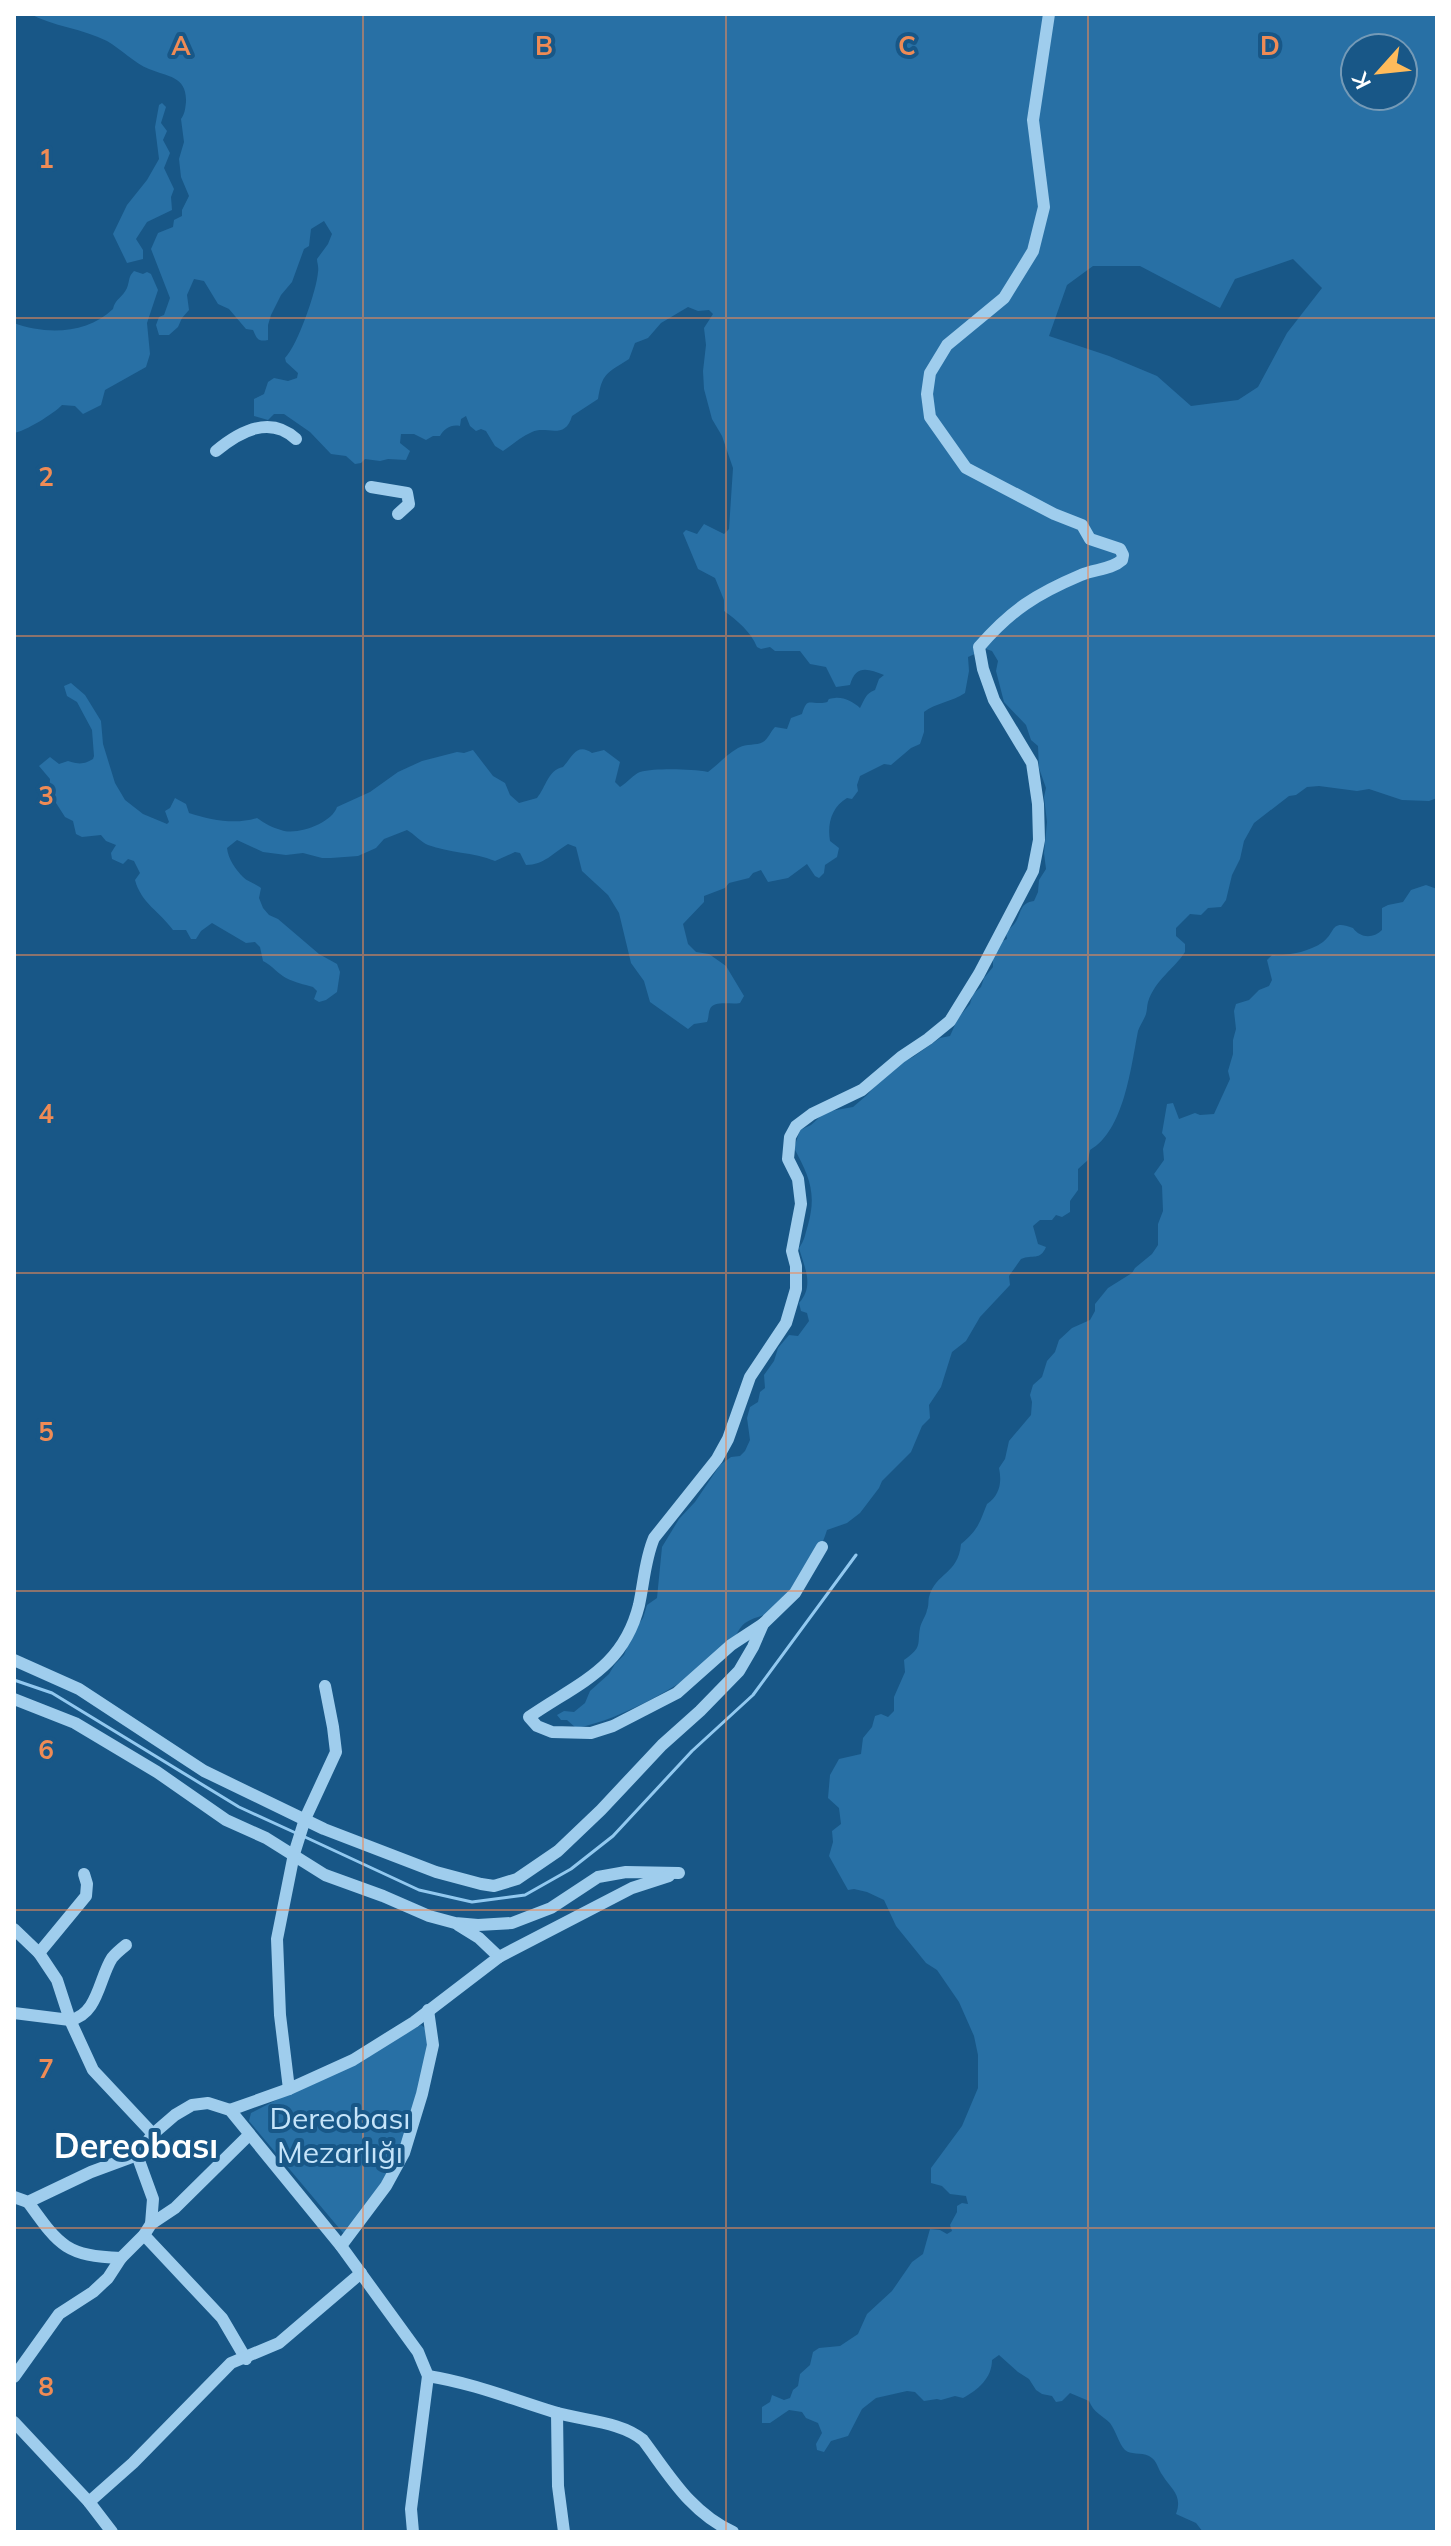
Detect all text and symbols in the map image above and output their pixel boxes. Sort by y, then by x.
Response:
text: A [171,29,191,62]
text: B [535,29,553,62]
text: C [898,29,916,62]
text: D [1260,29,1280,62]
north arrow [1339,32,1419,112]
text: K [1345,67,1377,94]
text: 1 [38,142,54,175]
text: 2 [38,460,54,493]
text: 3 [38,779,54,812]
text: 4 [38,1097,54,1130]
text: 5 [38,1415,54,1448]
text: 6 [38,1733,54,1766]
text: 7 [38,2052,54,2085]
park label: Dereobası Mezarlığı [270,2099,410,2171]
district label: Dereobası [54,2124,218,2167]
text: 8 [38,2370,54,2403]

